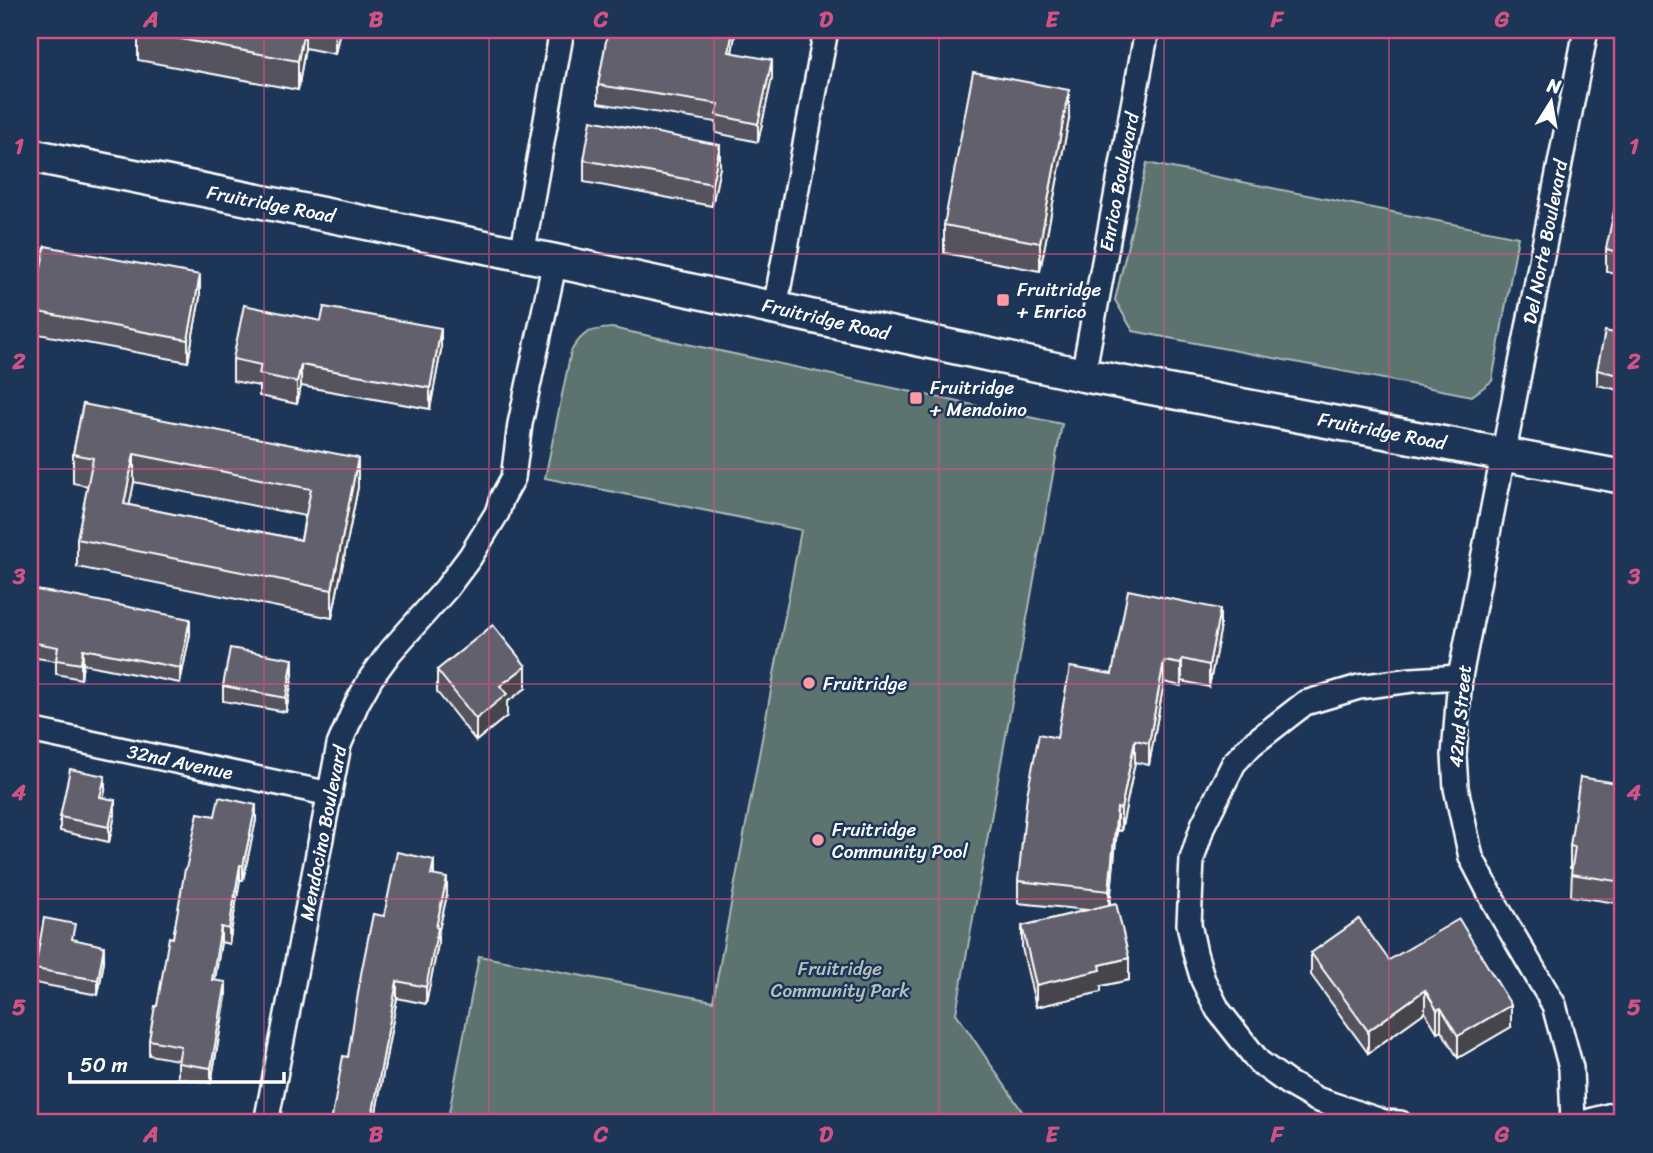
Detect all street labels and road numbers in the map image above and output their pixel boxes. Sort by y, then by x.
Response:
street label: Enrico Boulevard [1089,108,1149,254]
street label: Del Norte Boulevard [1513,155,1577,327]
street label: Fruitridge Road [204,175,340,233]
street label: Fruitridge Road [759,288,895,350]
street label: Fruitridge Road [1315,402,1451,460]
street label: 42nd Street [1439,663,1481,769]
street label: 32nd Avenue [124,735,236,789]
street label: Mendocino Boulevard [290,742,356,923]

